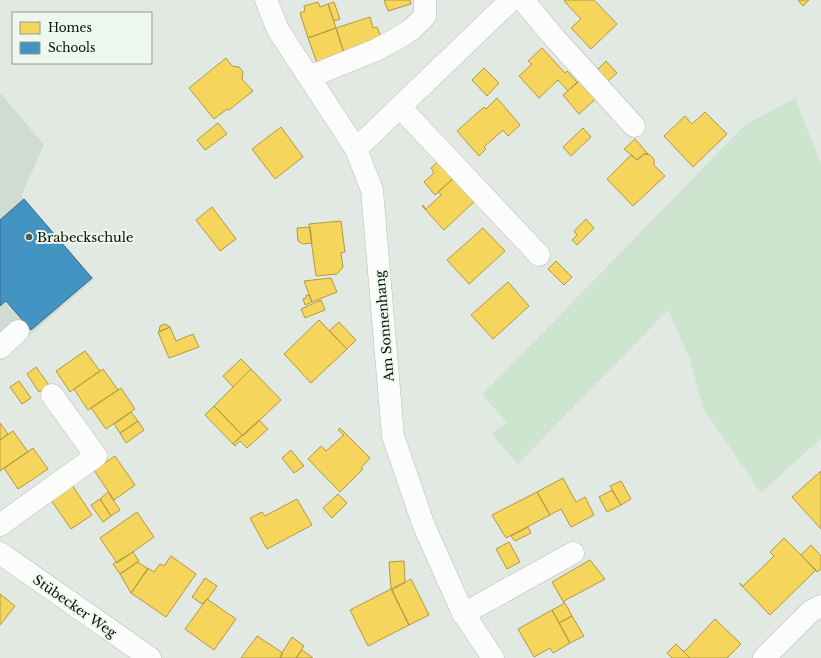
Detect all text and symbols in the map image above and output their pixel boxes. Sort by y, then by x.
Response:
legend [12,12,152,64]
text: Homes [48,20,92,35]
text: Schools [48,40,95,55]
place label: Brabeckschule [37,229,134,246]
marker: Brabeckschule [24,232,34,242]
street label: Am Sonnenhang [371,269,398,383]
street label: Stübecker Weg [30,571,120,642]

